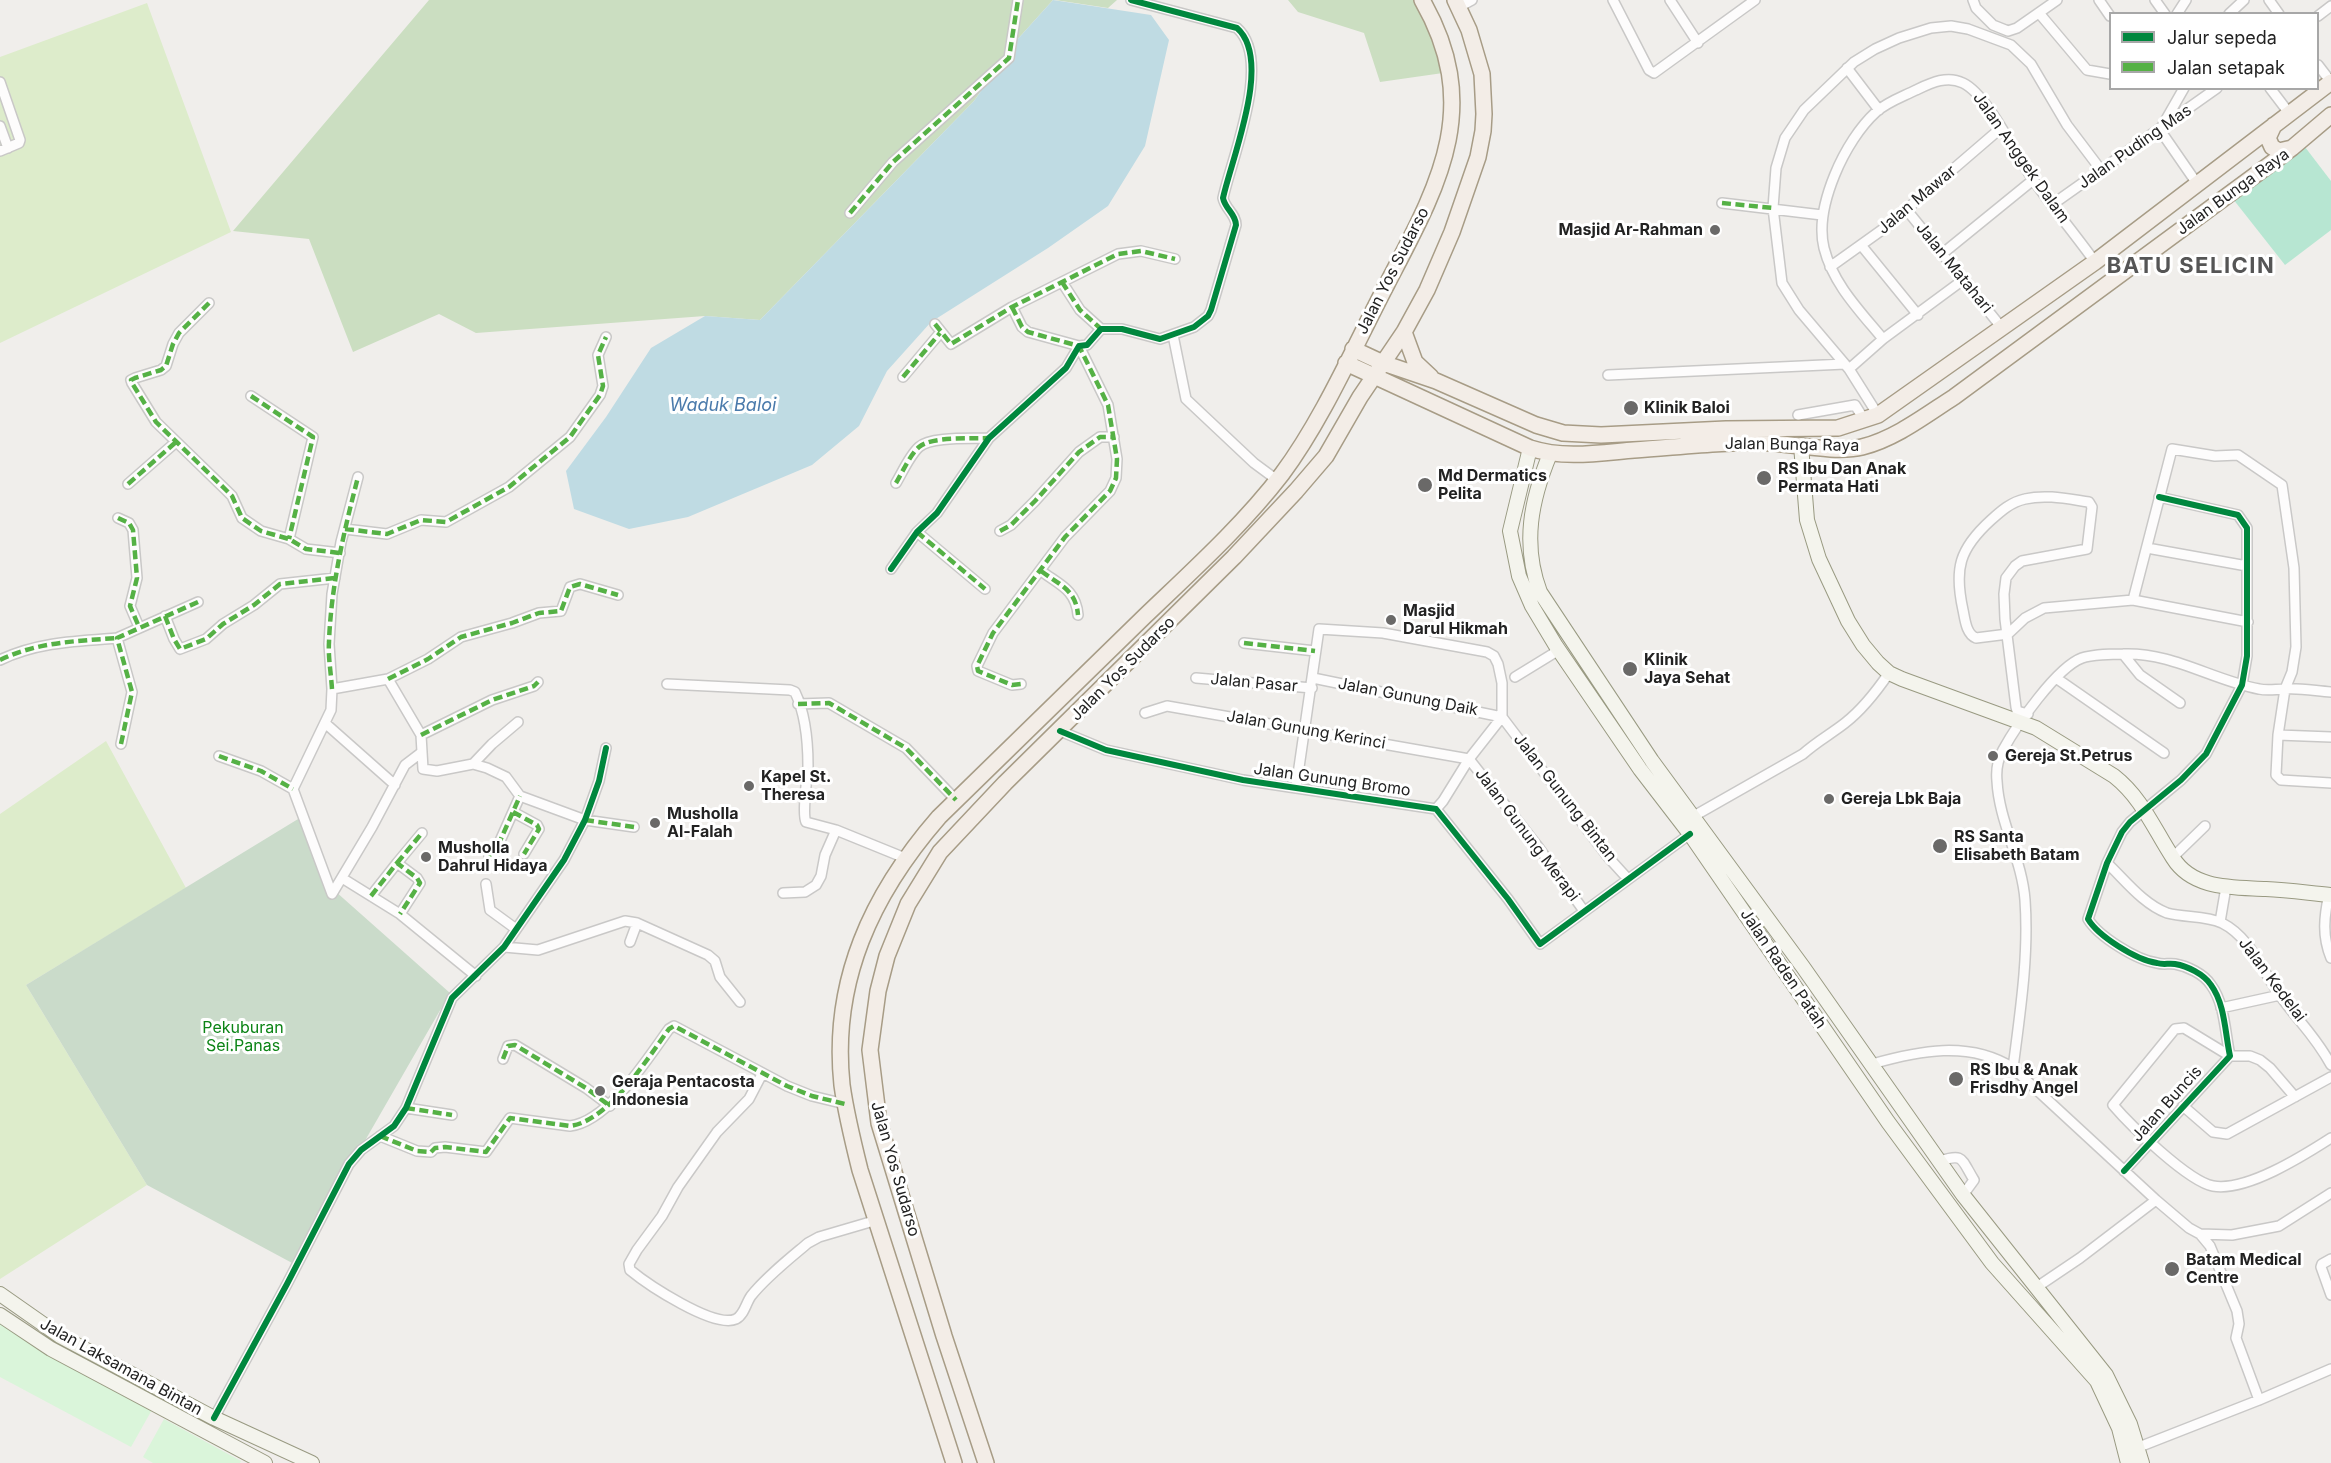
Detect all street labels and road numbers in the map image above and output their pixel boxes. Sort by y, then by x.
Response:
street label: Jalan Anggek Dalam [1969,89,2073,227]
street label: Jalan Puding Mas [2075,101,2195,193]
street label: Jalan Bunga Raya [2173,145,2293,239]
street label: Jalan Mawar [1874,162,1960,238]
street label: Jalan Yos Sudarso [1353,204,1433,338]
street label: Jalan Matahari [1912,219,1996,317]
street label: Jalan Bunga Raya [1725,434,1859,456]
street label: Jalan Yos Sudarso [1067,613,1179,725]
street label: Jalan Pasar [1210,670,1298,696]
street label: Jalan Gunung Daik [1336,674,1480,720]
street label: Jalan Gunung Kerinci [1225,707,1387,753]
street label: Jalan Gunung Bintan [1509,730,1621,866]
street label: Jalan Gunung Bromo [1252,759,1412,801]
street label: Jalan Gunung Merapi [1471,765,1583,905]
street label: Jalan Raden Patah [1736,906,1830,1032]
street label: Jalan Kedelai [2234,934,2310,1026]
street label: Jalan Buncis [2128,1062,2206,1146]
street label: Jalan Yos Sudarso [867,1099,923,1239]
street label: Jalan Laksamana Bintan [36,1314,206,1420]

